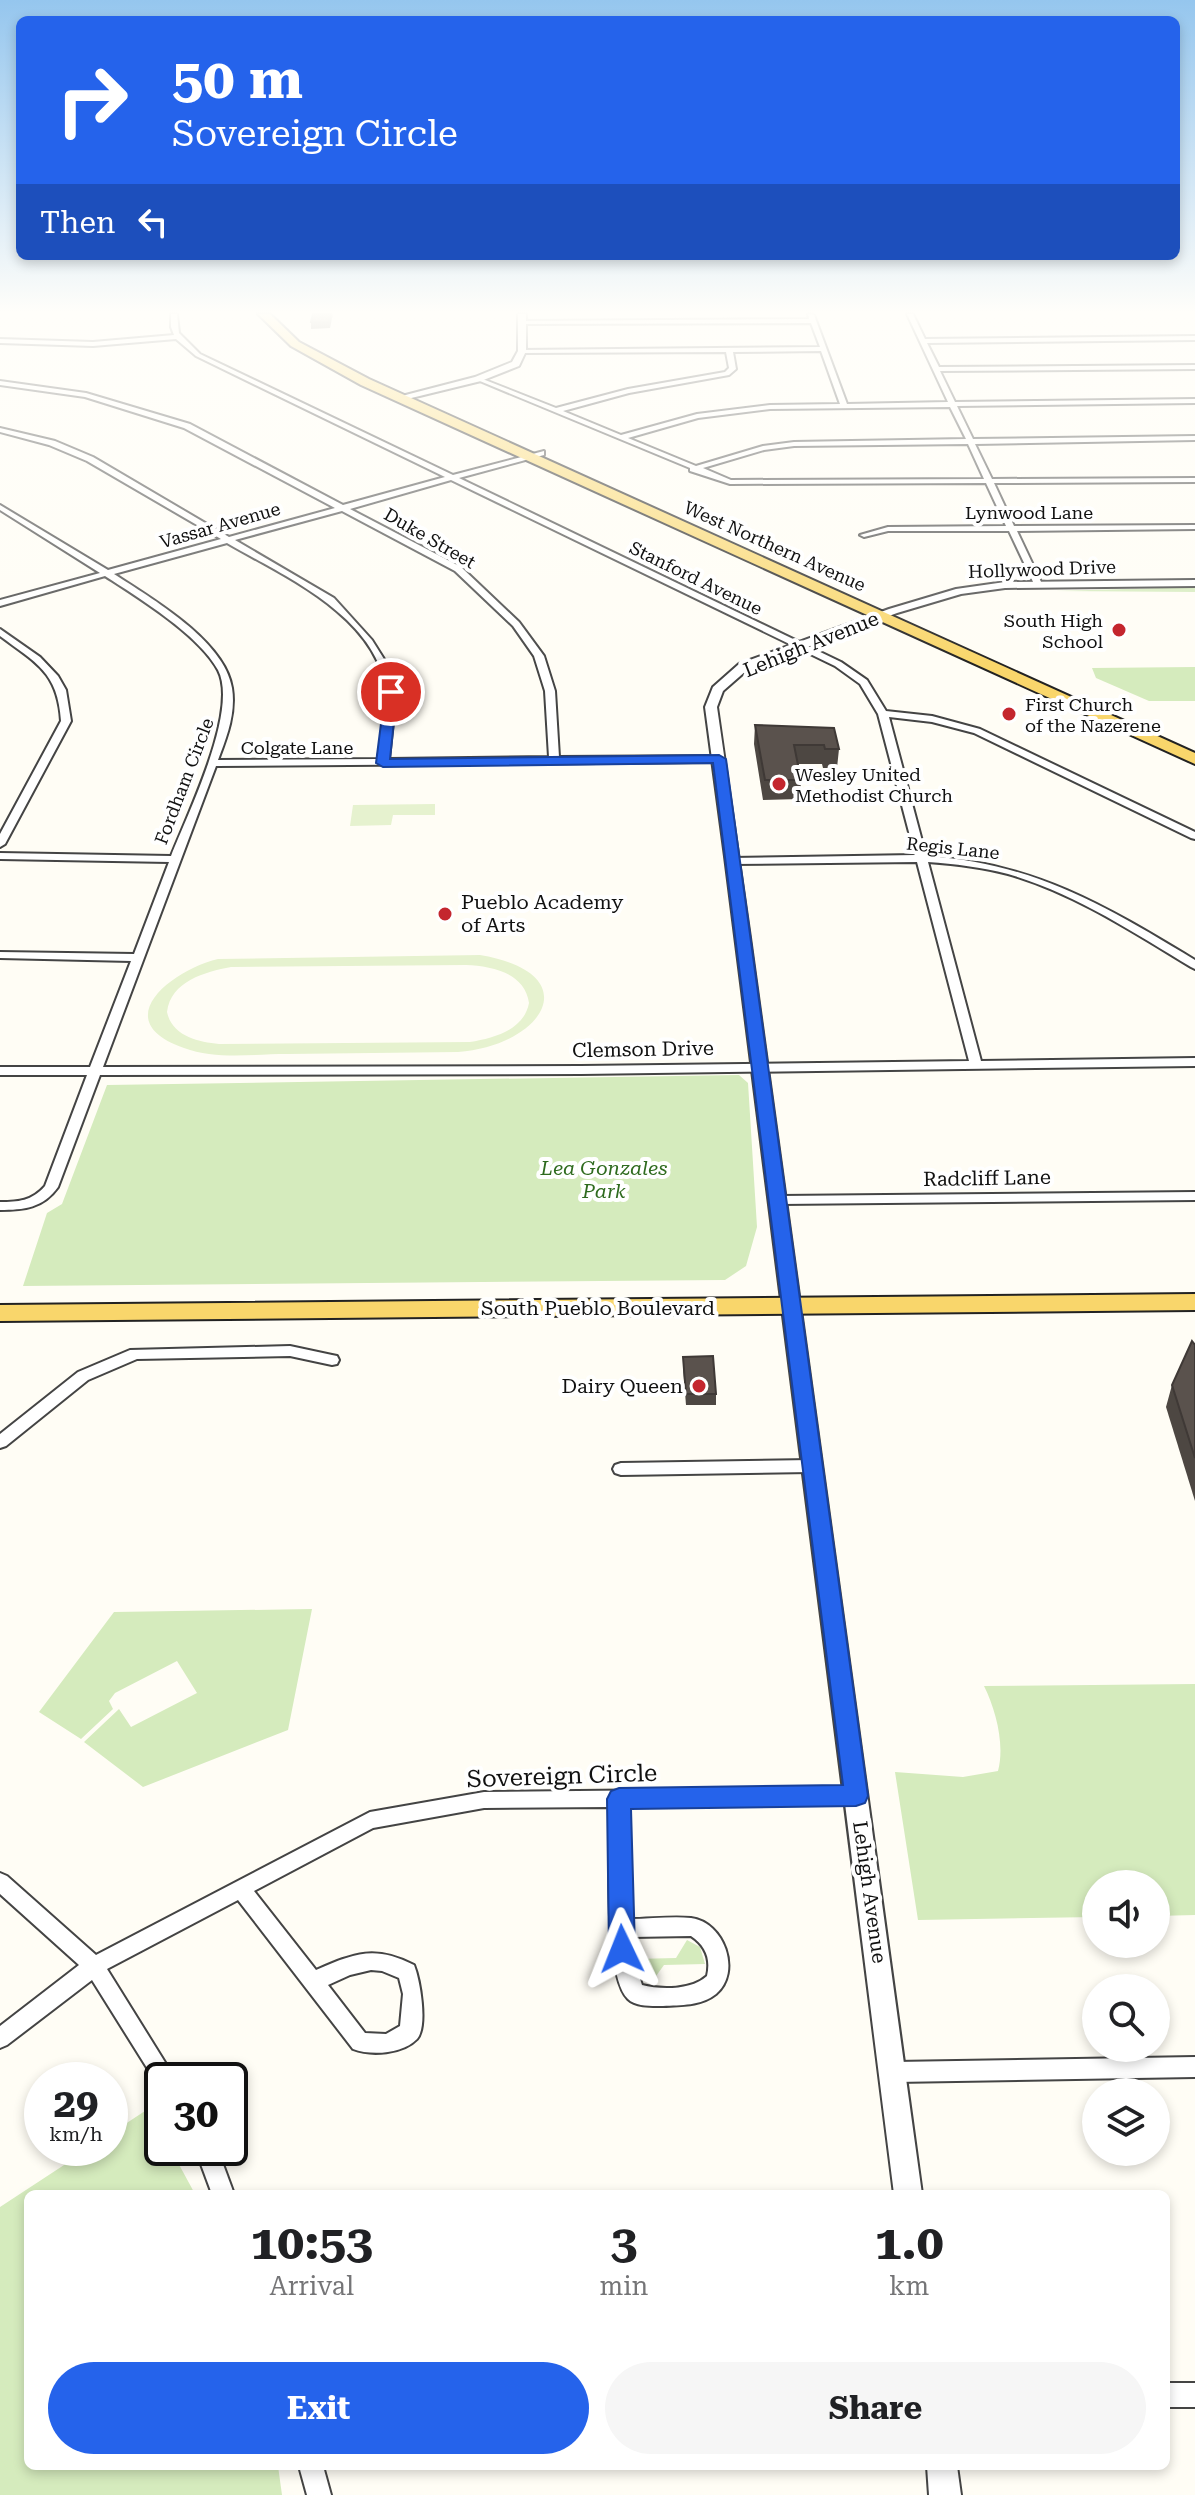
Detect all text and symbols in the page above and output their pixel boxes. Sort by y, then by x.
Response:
text: 50 m [172,46,303,112]
icon: right [40,48,144,152]
text: Sovereign Circle [172,113,458,155]
icon: left [131,200,175,244]
text: Then [40,205,115,240]
street label: West Northern Avenue [681,496,869,596]
street label: Vassar Avenue [157,498,283,552]
street label: Lynwood Lane [965,502,1093,523]
street label: Duke Street [381,503,480,573]
street label: Stanford Avenue [626,537,766,619]
street label: Hollywood Drive [968,556,1116,582]
street label: Lehigh Avenue [740,606,882,682]
place label: South High School [1004,610,1103,652]
marker: South High School [1110,621,1128,639]
pin [357,658,425,726]
icon: arrive [369,670,413,714]
place label: First Church of the Nazerene [1025,694,1161,736]
marker: First Church of the Nazerene [1000,705,1018,723]
street label: Fordham Circle [150,715,218,847]
street label: Colgate Lane [241,737,353,758]
place label: Wesley United Methodist Church [795,764,953,806]
marker: Wesley United Methodist Church [770,775,788,793]
street label: Regis Lane [905,833,1001,863]
place label: Pueblo Academy of Arts [461,890,623,937]
marker: Pueblo Academy of Arts [436,905,454,923]
street label: Clemson Drive [572,1036,714,1062]
park label: Lea Gonzales Park [539,1156,668,1203]
street label: Radcliff Lane [923,1165,1051,1191]
street label: South Pueblo Boulevard [481,1296,715,1320]
place label: Dairy Queen [562,1374,683,1398]
marker: Dairy Queen [690,1377,708,1395]
street label: Sovereign Circle [466,1759,658,1793]
street label: Lehigh Avenue [848,1819,892,1965]
map controls [1082,1870,1170,2166]
button: sound [1082,1870,1170,1958]
position arrow [580,1907,664,1991]
button: search [1082,1974,1170,2062]
speed limit sign: 30 [144,2062,248,2166]
button: layers [1082,2078,1170,2166]
text: 29 [54,2080,98,2127]
text: km/h [49,2122,103,2146]
text: 10:53 [250,2215,373,2271]
text: 3 [610,2215,637,2271]
text: 1.0 [875,2215,944,2271]
text: Arrival [269,2271,354,2301]
text: min [599,2271,648,2301]
text: km [889,2271,929,2301]
button: Exit [48,2362,589,2454]
button: Share [605,2362,1146,2454]

